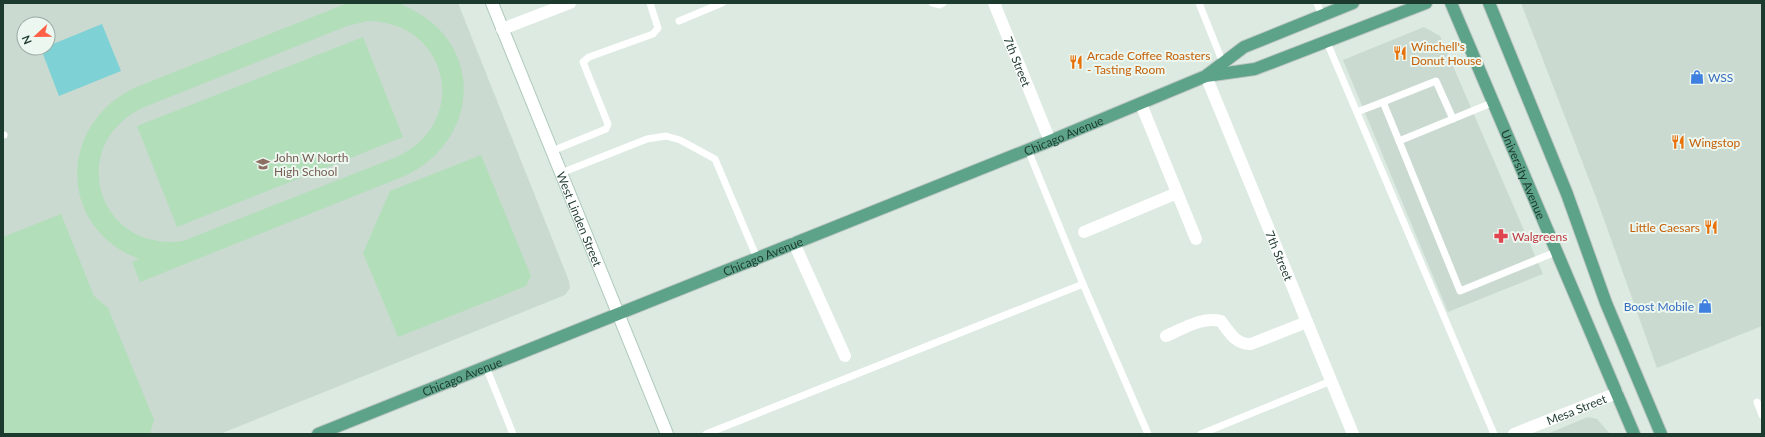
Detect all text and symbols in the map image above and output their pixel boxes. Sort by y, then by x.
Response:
north arrow [16,16,56,56]
text: N [19,34,34,46]
street label: 7th Street [1001,34,1035,89]
place label: Winchell's Donut House [1411,39,1482,68]
restaurant icon: Winchell's Donut House [1392,45,1408,61]
place label: Arcade Coffee Roasters - Tasting Room [1087,48,1210,77]
restaurant icon: Arcade Coffee Roasters - Tasting Room [1068,54,1084,70]
shop icon: WSS [1689,69,1705,85]
place label: WSS [1708,70,1733,85]
street label: Chicago Avenue [1021,112,1105,158]
street label: University Avenue [1498,127,1549,221]
restaurant icon: Wingstop [1670,134,1686,150]
place label: Wingstop [1689,135,1740,150]
place label: John W North High School [274,150,348,179]
school or university icon: John W North High School [255,156,271,172]
street label: West Linden Street [554,169,606,269]
restaurant icon: Little Caesars [1703,219,1719,235]
place label: Little Caesars [1630,220,1700,235]
street label: 7th Street [1263,228,1297,283]
pharmacy icon: Walgreens [1493,228,1509,244]
place label: Walgreens [1512,229,1567,244]
street label: Chicago Avenue [721,233,805,279]
shop icon: Boost Mobile [1697,298,1713,314]
place label: Boost Mobile [1624,299,1694,314]
street label: Chicago Avenue [420,354,504,399]
street label: Mesa Street [1544,390,1609,428]

